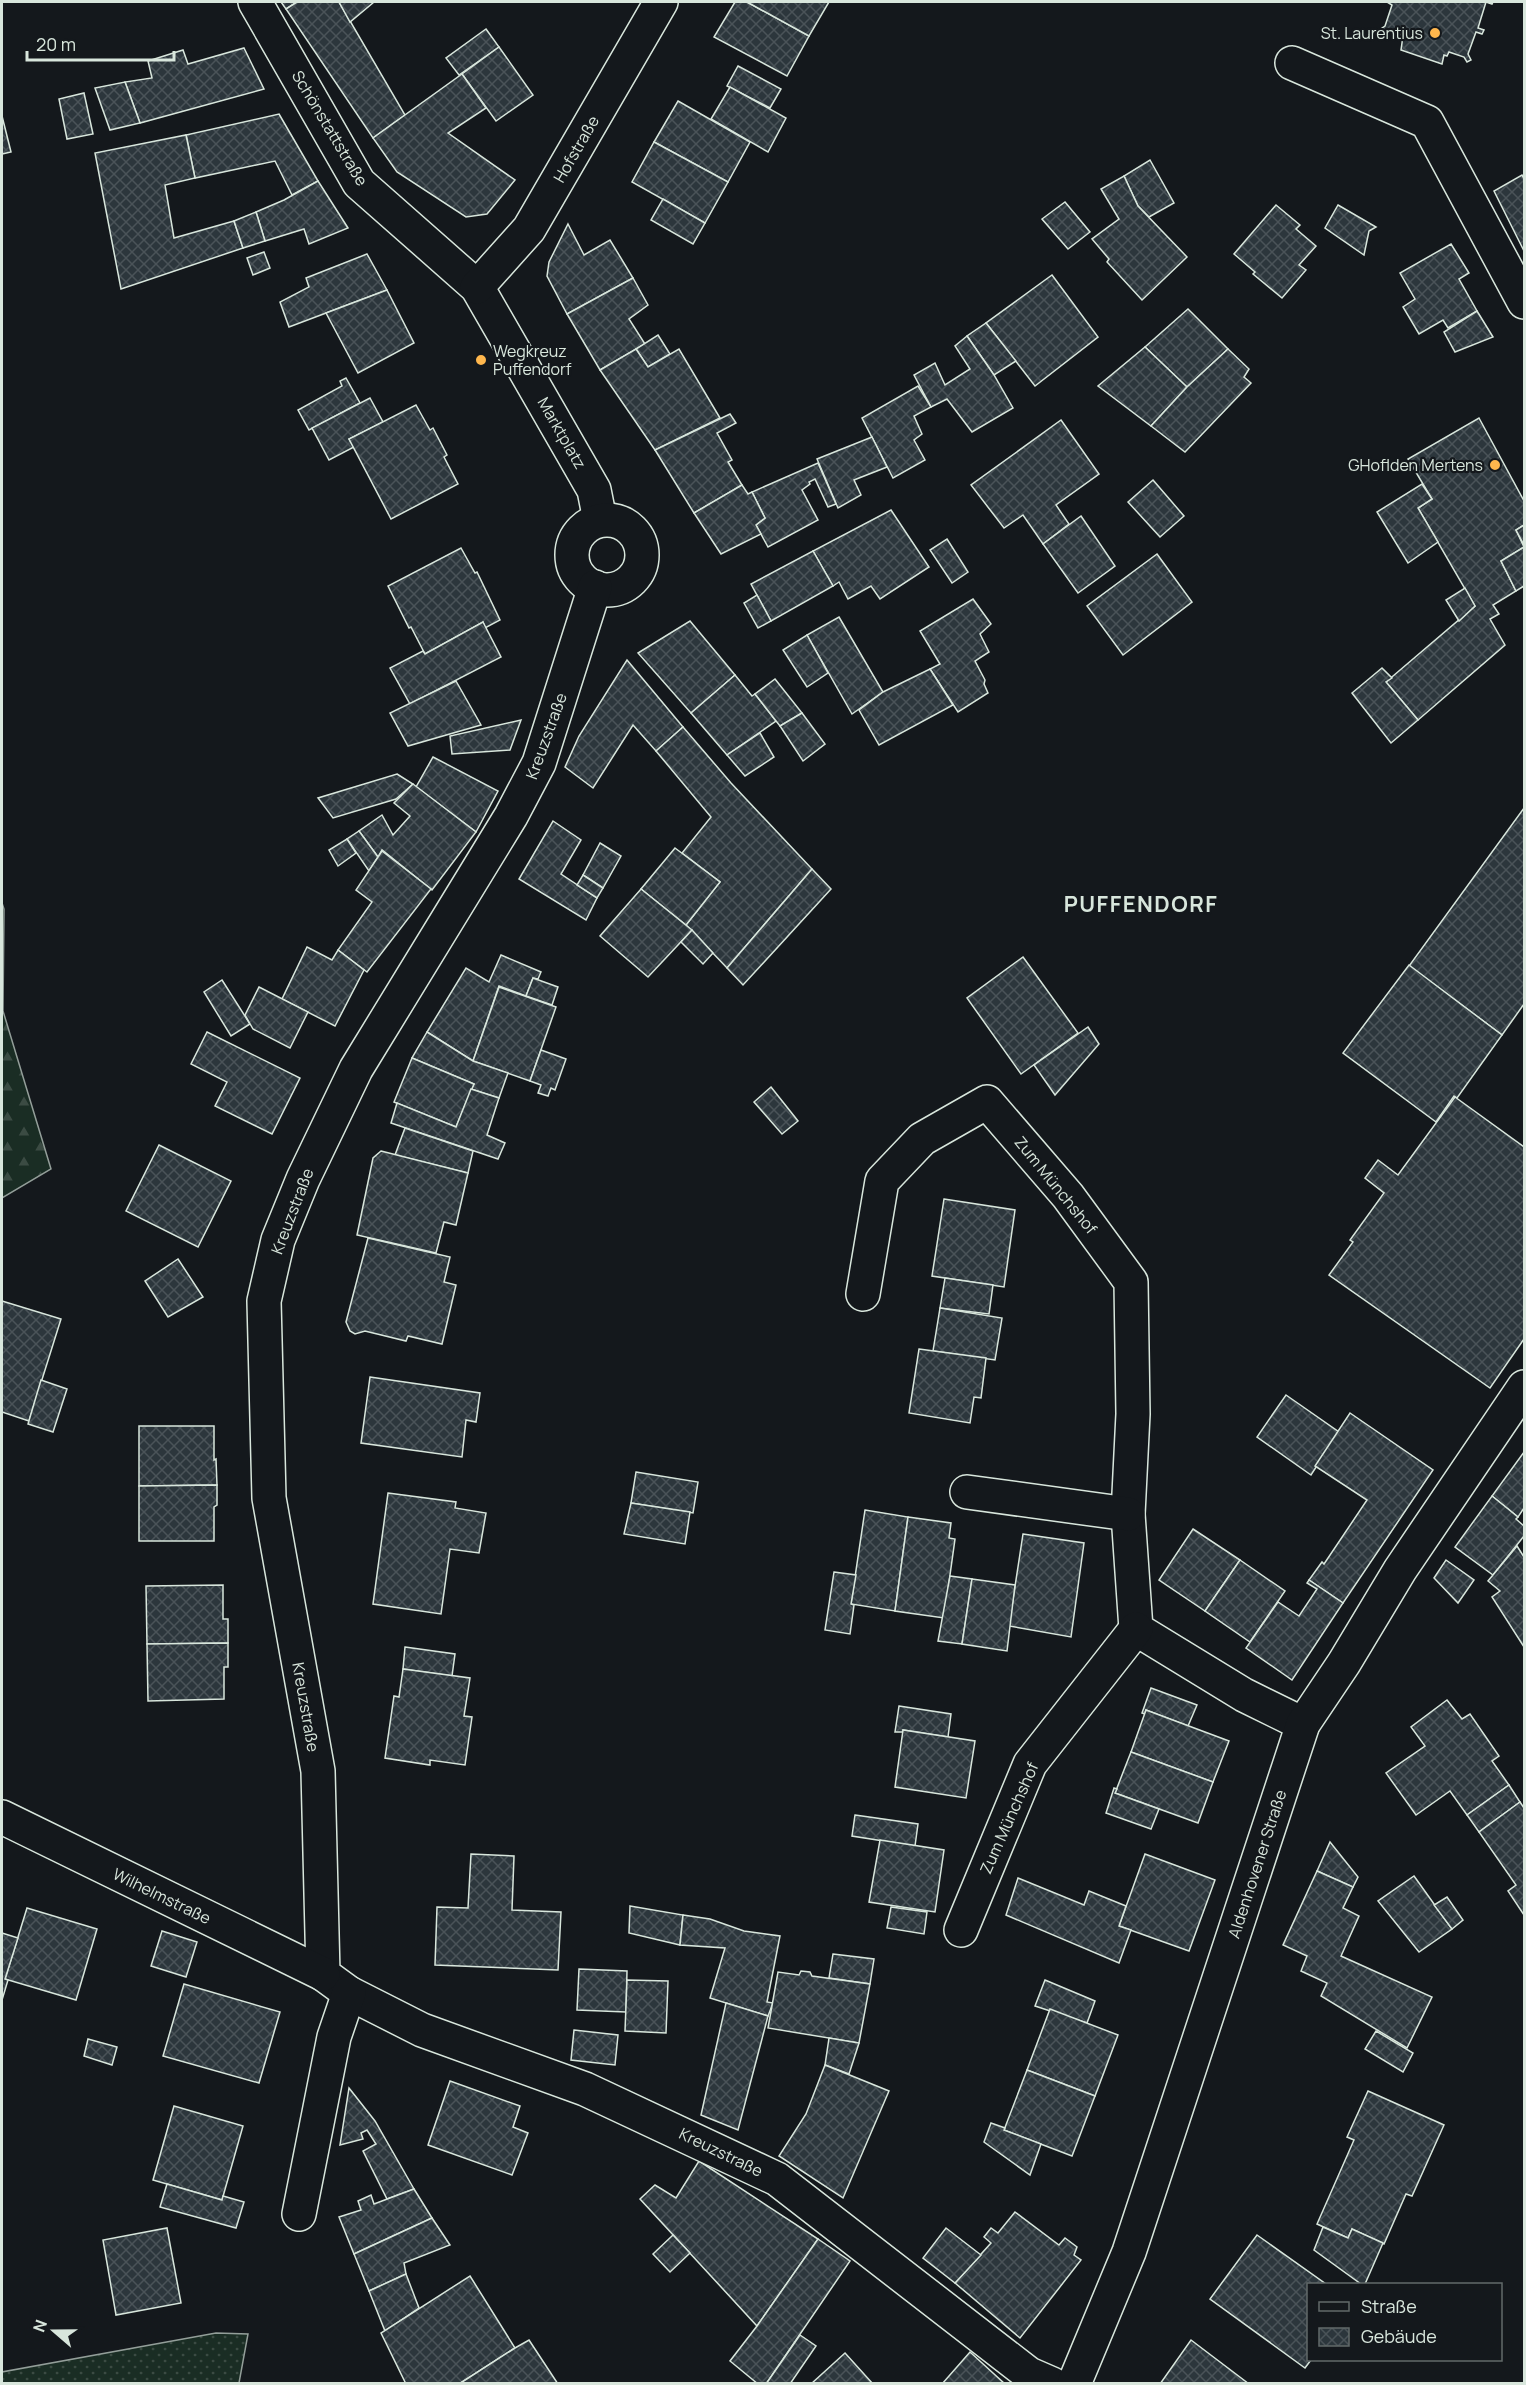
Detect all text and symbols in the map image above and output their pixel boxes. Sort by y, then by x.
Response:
place label: St. Laurentius [1321,22,1423,44]
scale bar [27,24,174,62]
marker: St. Laurentius [1428,26,1442,40]
text: 20 m [36,32,76,56]
street label: Schönstattstraße [287,66,373,190]
street label: Hofstraße [548,111,604,187]
place label: Wegkreuz Puffendorf [493,340,572,380]
marker: Wegkreuz Puffendorf [474,353,488,367]
street label: Marktplatz [533,393,591,473]
place label: GHoflden Mertens [1348,454,1483,476]
marker: GHoflden Mertens [1488,458,1502,472]
street label: Kreuzstraße [520,690,572,782]
district label: PUFFENDORF [1064,889,1218,919]
street label: Zum Münchshof [1010,1131,1102,1239]
street label: Kreuzstraße [266,1165,318,1257]
street label: Kreuzstraße [287,1661,325,1753]
street label: Zum Münchshof [975,1758,1044,1877]
street label: Aldenhovener Straße [1223,1787,1291,1941]
street label: Wilhelmstraße [109,1863,215,1929]
street label: Kreuzstraße [676,2122,766,2182]
legend [1307,2283,1502,2361]
text: Straße [1361,2294,1417,2318]
north arrow [24,2301,84,2361]
text: N [28,2317,52,2335]
text: Gebäude [1361,2324,1437,2348]

